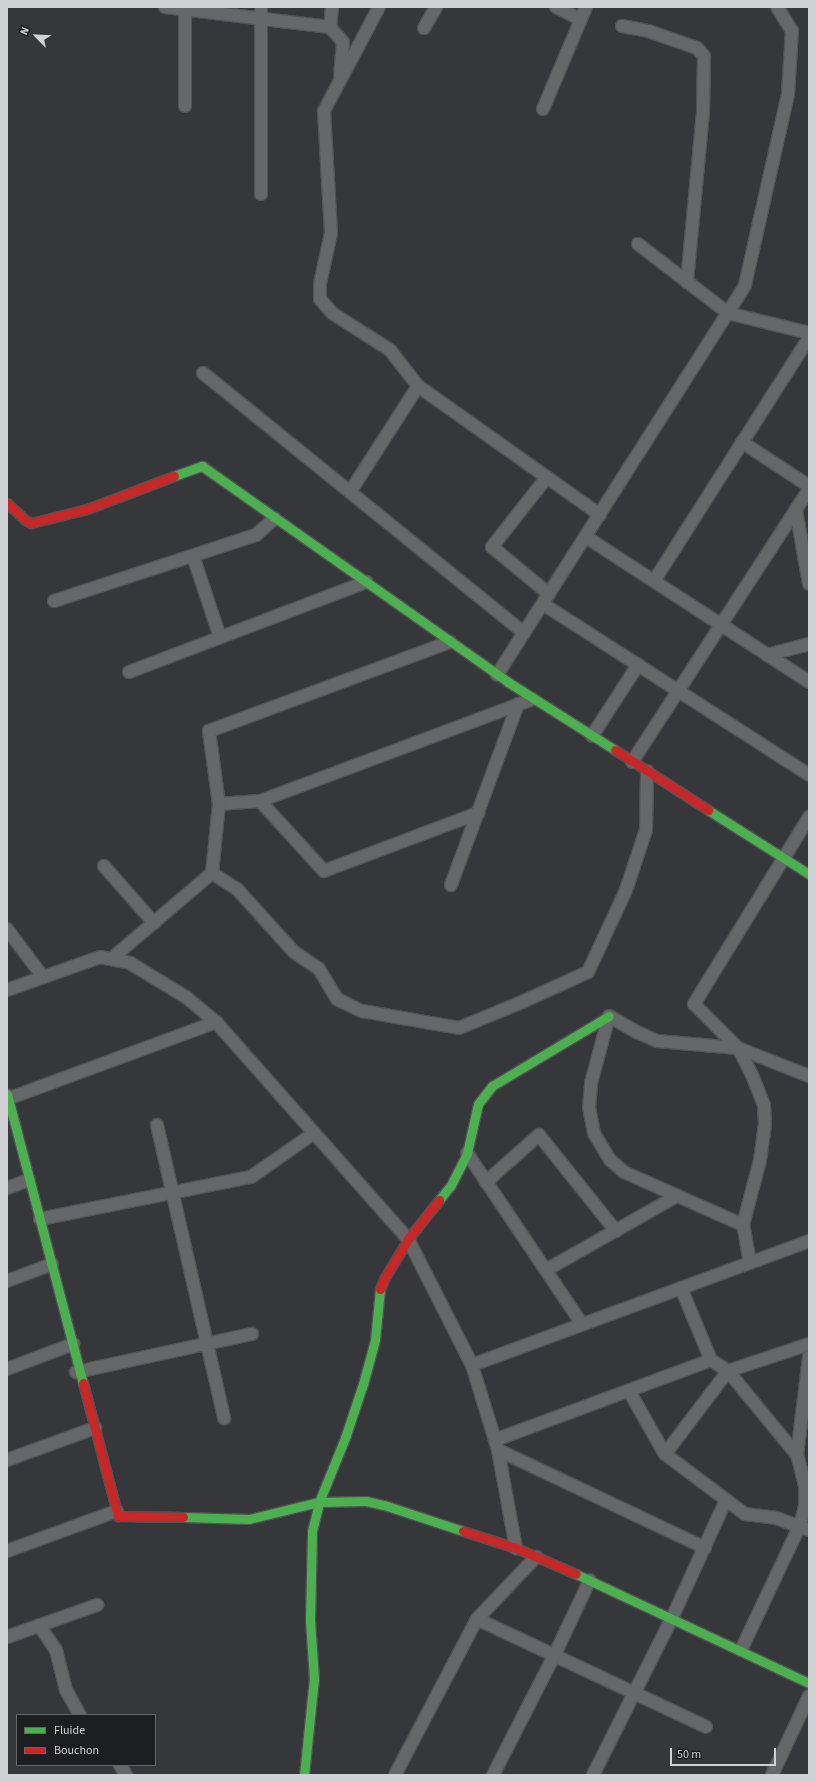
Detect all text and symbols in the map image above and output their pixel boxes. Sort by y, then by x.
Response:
north arrow [16,16,56,56]
text: N [16,25,33,37]
legend [16,1714,156,1766]
text: Fluide [54,1722,85,1739]
scale bar [672,1740,778,1766]
text: Bouchon [54,1742,99,1759]
text: 50 m [677,1746,701,1763]

